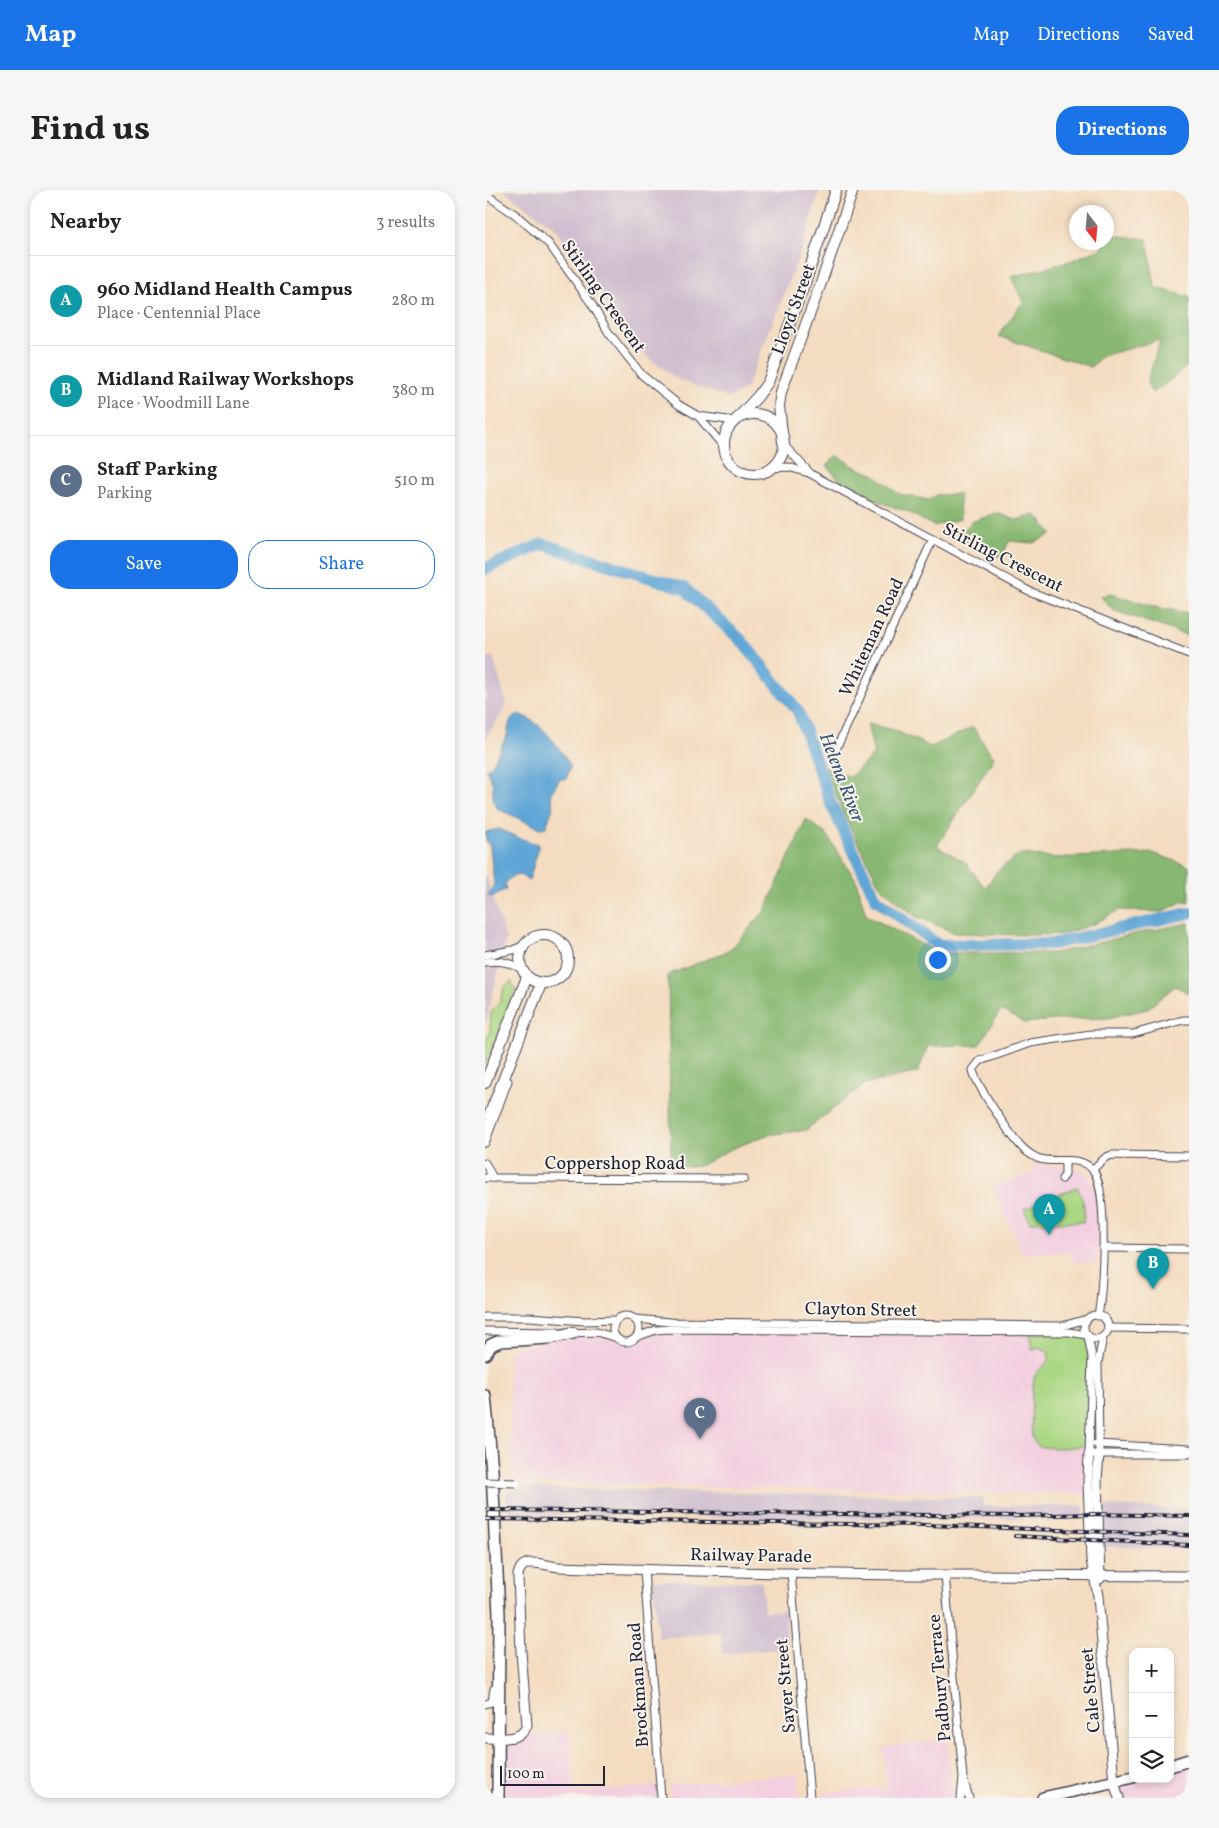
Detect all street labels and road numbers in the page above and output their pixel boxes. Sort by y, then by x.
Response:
street label: Stirling Crescent [554,235,651,358]
street label: Lloyd Street [766,260,822,359]
street label: Stirling Crescent [938,517,1067,600]
street label: Whiteman Road [834,574,911,701]
street label: Coppershop Road [545,1152,685,1177]
street label: Clayton Street [804,1297,917,1324]
street label: Railway Parade [690,1543,812,1570]
street label: Padbury Terrace [922,1613,959,1743]
street label: Brockman Road [623,1621,656,1748]
street label: Sayer Street [770,1638,803,1734]
street label: Cale Street [1075,1646,1108,1734]

